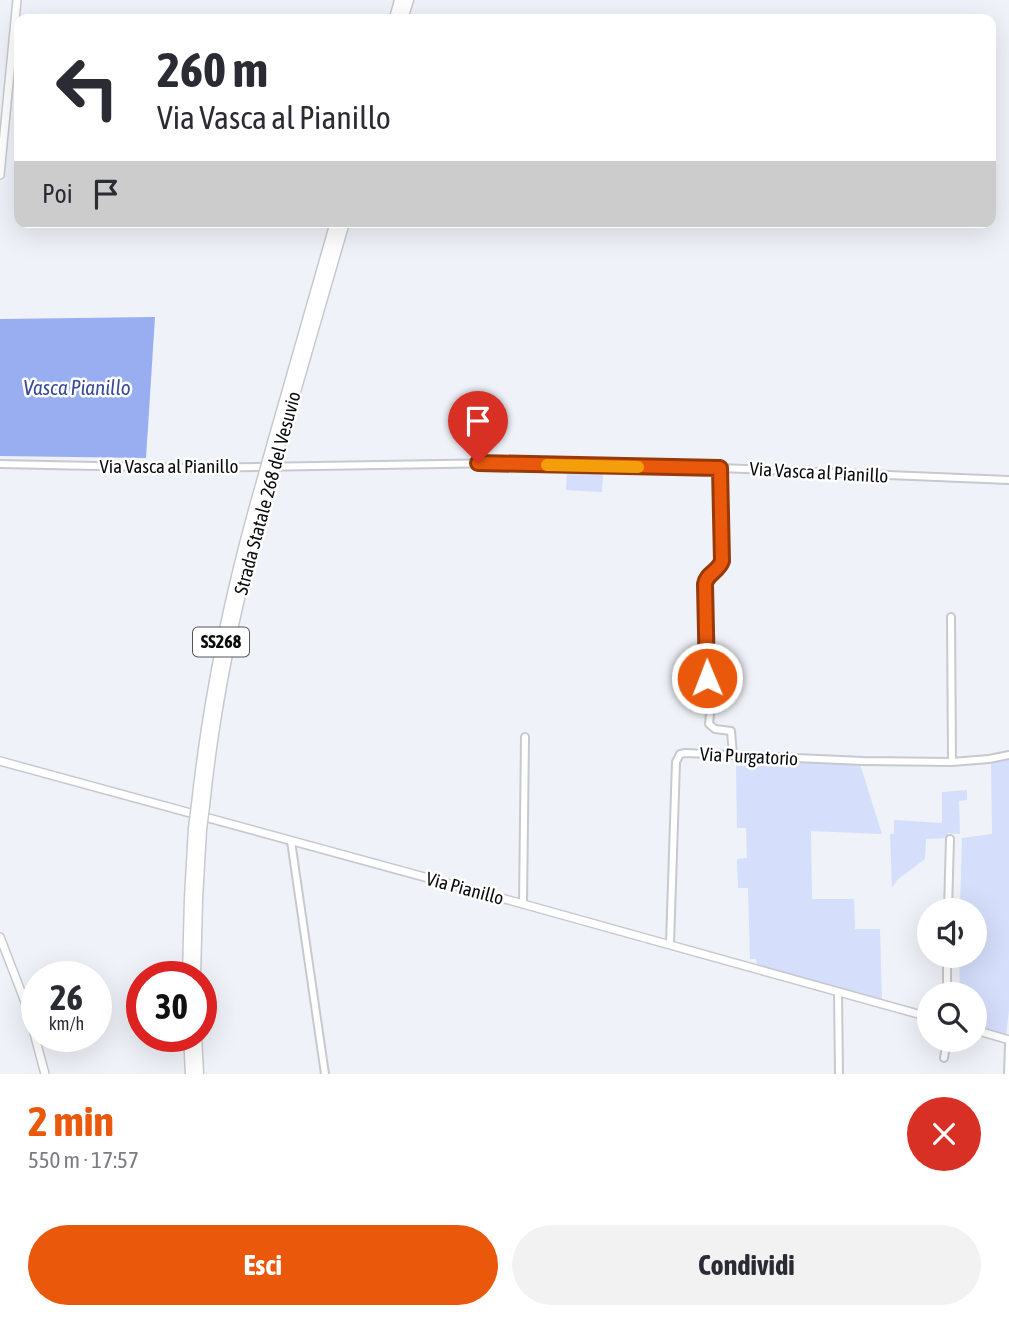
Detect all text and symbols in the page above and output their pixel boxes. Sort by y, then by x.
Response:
text: 260 m [157,41,268,97]
icon: left [42,42,133,133]
text: Via Vasca al Pianillo [157,99,391,136]
icon: arrive [87,175,125,213]
text: Poi [42,179,73,209]
water label: Vasca Pianillo [23,375,131,399]
street label: Strada Statale 268 del Vesuvio [229,389,305,597]
pin [448,391,508,463]
icon: arrive [459,402,497,440]
street label: Via Vasca al Pianillo [100,455,239,477]
street label: Via Vasca al Pianillo [749,457,889,487]
road number: SS268 [193,628,249,656]
position arrow [670,641,744,715]
street label: Via Purgatorio [699,742,799,770]
street label: Via Pianillo [424,867,506,909]
map controls [917,898,987,1052]
button: sound [917,898,987,968]
speed limit sign: 30 [126,961,217,1052]
text: 26 [50,977,83,1017]
button: search [917,982,987,1052]
text: km/h [49,1013,84,1034]
text: 2 min [28,1097,114,1145]
button: close [907,1097,981,1171]
text: 550 m · 17:57 [28,1147,139,1173]
button: Esci [28,1225,498,1305]
button: Condividi [512,1225,981,1305]

